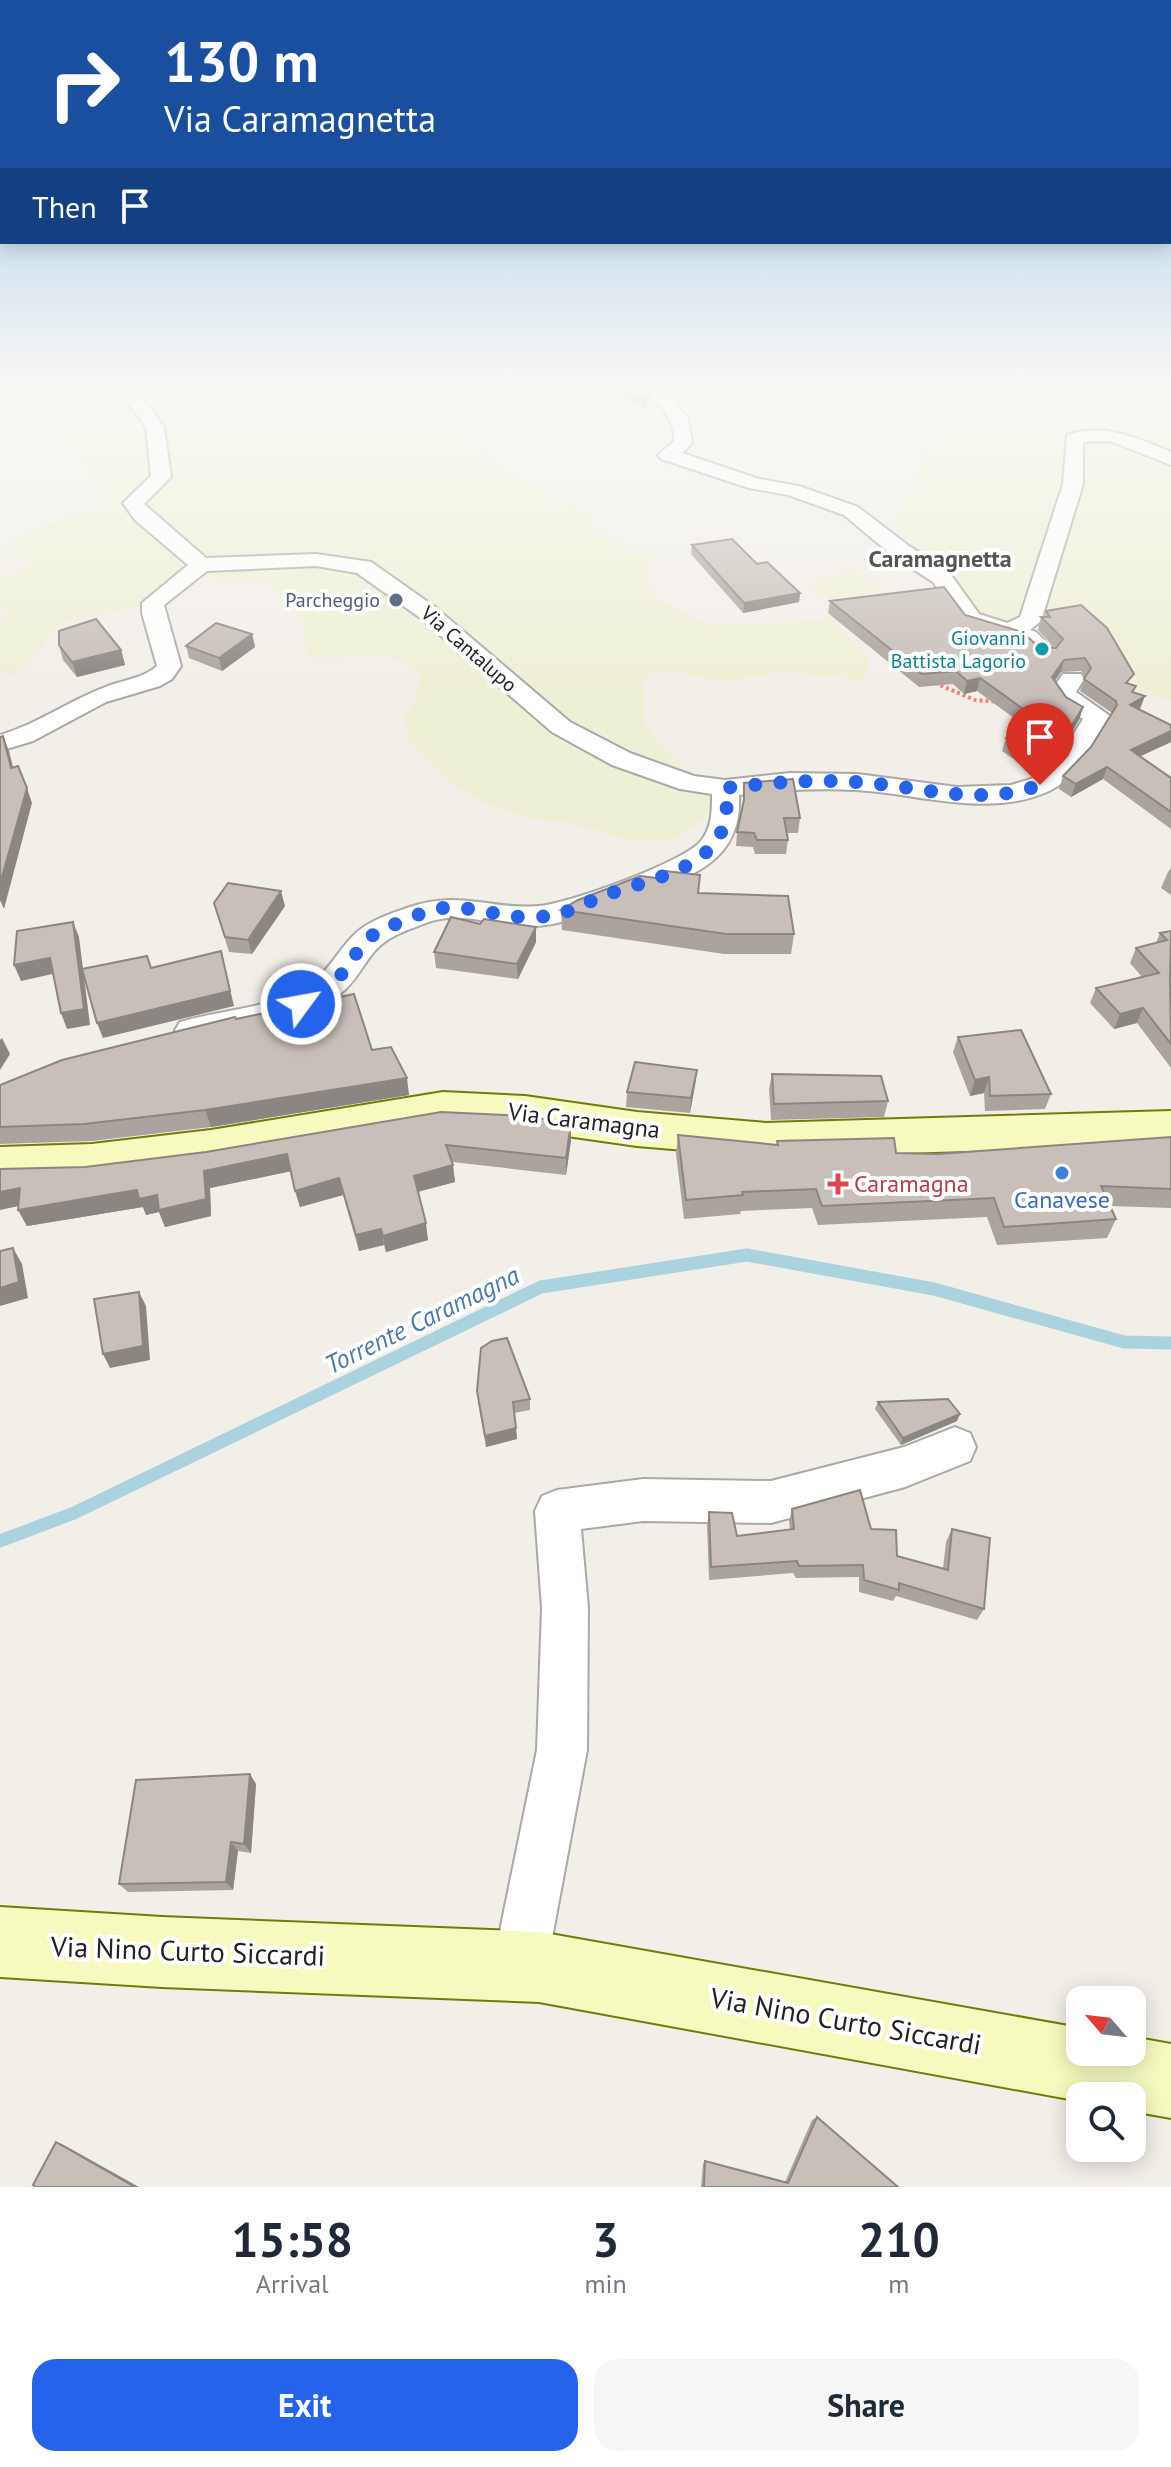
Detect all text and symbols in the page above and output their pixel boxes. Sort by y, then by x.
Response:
text: 130 m [164,25,319,97]
icon: right [32,32,136,136]
text: Via Caramagnetta [164,95,436,142]
icon: arrive [113,184,157,228]
text: Then [32,187,97,226]
district label: Caramagnetta [868,543,1012,574]
place label: Parcheggio [285,587,380,613]
marker: Parcheggio [387,591,405,609]
street label: Via Cantalupo [415,600,522,698]
place label: Giovanni Battista Lagorio [891,625,1026,674]
marker: Giovanni Battista Lagorio [1033,640,1051,658]
pin [1006,703,1074,785]
icon: arrive [1018,715,1062,759]
position arrow [259,962,343,1046]
street label: Via Caramagna [505,1096,662,1145]
marker: Canavese [1053,1164,1071,1182]
place label: Caramagna [854,1168,969,1199]
marker: Caramagna [829,1175,847,1193]
place label: Canavese [1014,1184,1110,1215]
water label: Torrente Caramagna [319,1258,525,1381]
street label: Via Nino Curto Siccardi [49,1927,326,1974]
street label: Via Nino Curto Siccardi [707,1978,984,2063]
north arrow [1066,1986,1146,2066]
map controls [1066,1986,1146,2162]
button: search [1066,2082,1146,2162]
text: 15:58 [231,2208,353,2270]
text: 3 [592,2208,619,2270]
text: 210 [858,2208,940,2270]
text: Arrival [256,2267,329,2300]
text: min [584,2267,627,2300]
text: m [888,2267,909,2300]
button: Exit [32,2359,578,2451]
button: Share [594,2359,1139,2451]

